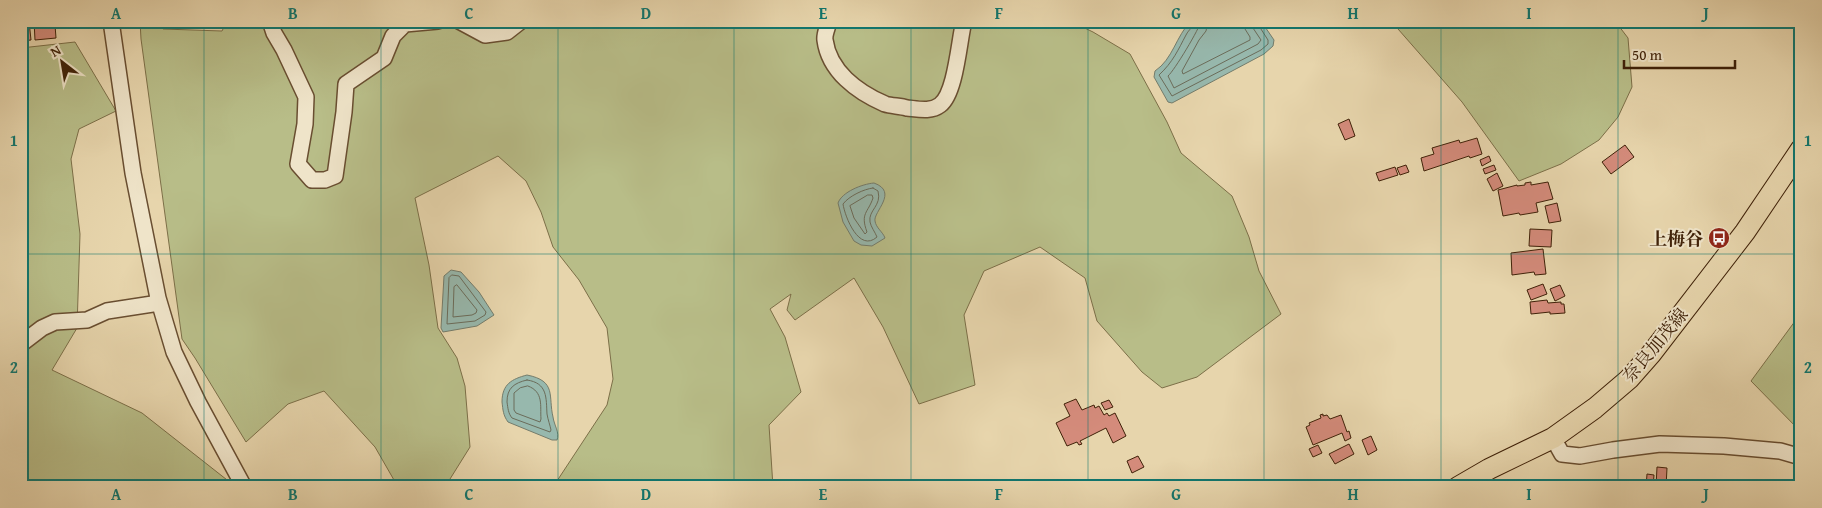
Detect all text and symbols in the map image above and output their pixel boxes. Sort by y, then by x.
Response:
text: A [111,1,122,25]
text: B [288,1,298,25]
text: C [464,1,474,25]
text: D [641,1,651,25]
text: E [819,1,828,25]
text: F [995,1,1003,25]
text: G [1171,1,1181,25]
text: H [1347,1,1359,25]
text: I [1526,1,1532,25]
text: J [1700,1,1709,25]
north arrow [38,38,88,88]
scale bar [1624,38,1736,70]
text: N [46,40,65,62]
text: 50 m [1632,44,1663,65]
text: 1 [10,128,18,152]
text: 1 [1804,128,1812,152]
place label: 上梅谷 [1649,225,1703,252]
bus stop icon: 上梅谷 [1707,226,1731,250]
street label: 奈良加茂線 [1616,302,1694,388]
text: 2 [10,355,18,379]
text: 2 [1804,355,1812,379]
text: A [111,482,122,506]
text: B [288,482,298,506]
text: C [464,482,474,506]
text: D [641,482,651,506]
text: E [819,482,828,506]
text: F [995,482,1003,506]
text: G [1171,482,1181,506]
text: H [1347,482,1359,506]
text: I [1526,482,1532,506]
text: J [1700,482,1709,506]

